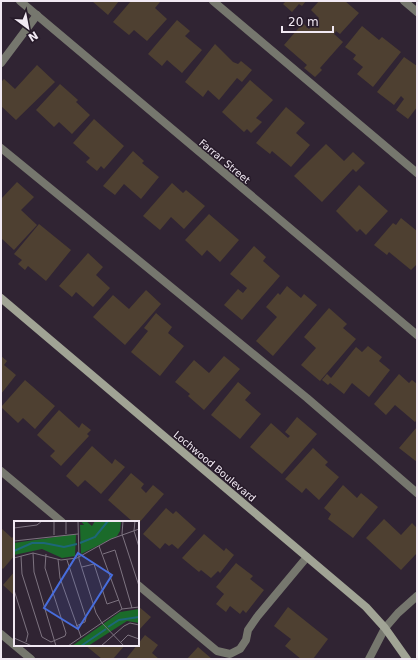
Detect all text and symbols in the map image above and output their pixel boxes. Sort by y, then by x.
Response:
north arrow [8,8,48,48]
scale bar [282,8,333,34]
text: 20 m [288,15,319,29]
text: N [26,28,40,44]
street label: Farrar Street [197,137,252,186]
street label: Lochwood Boulevard [171,429,258,504]
inset map [14,521,139,646]

